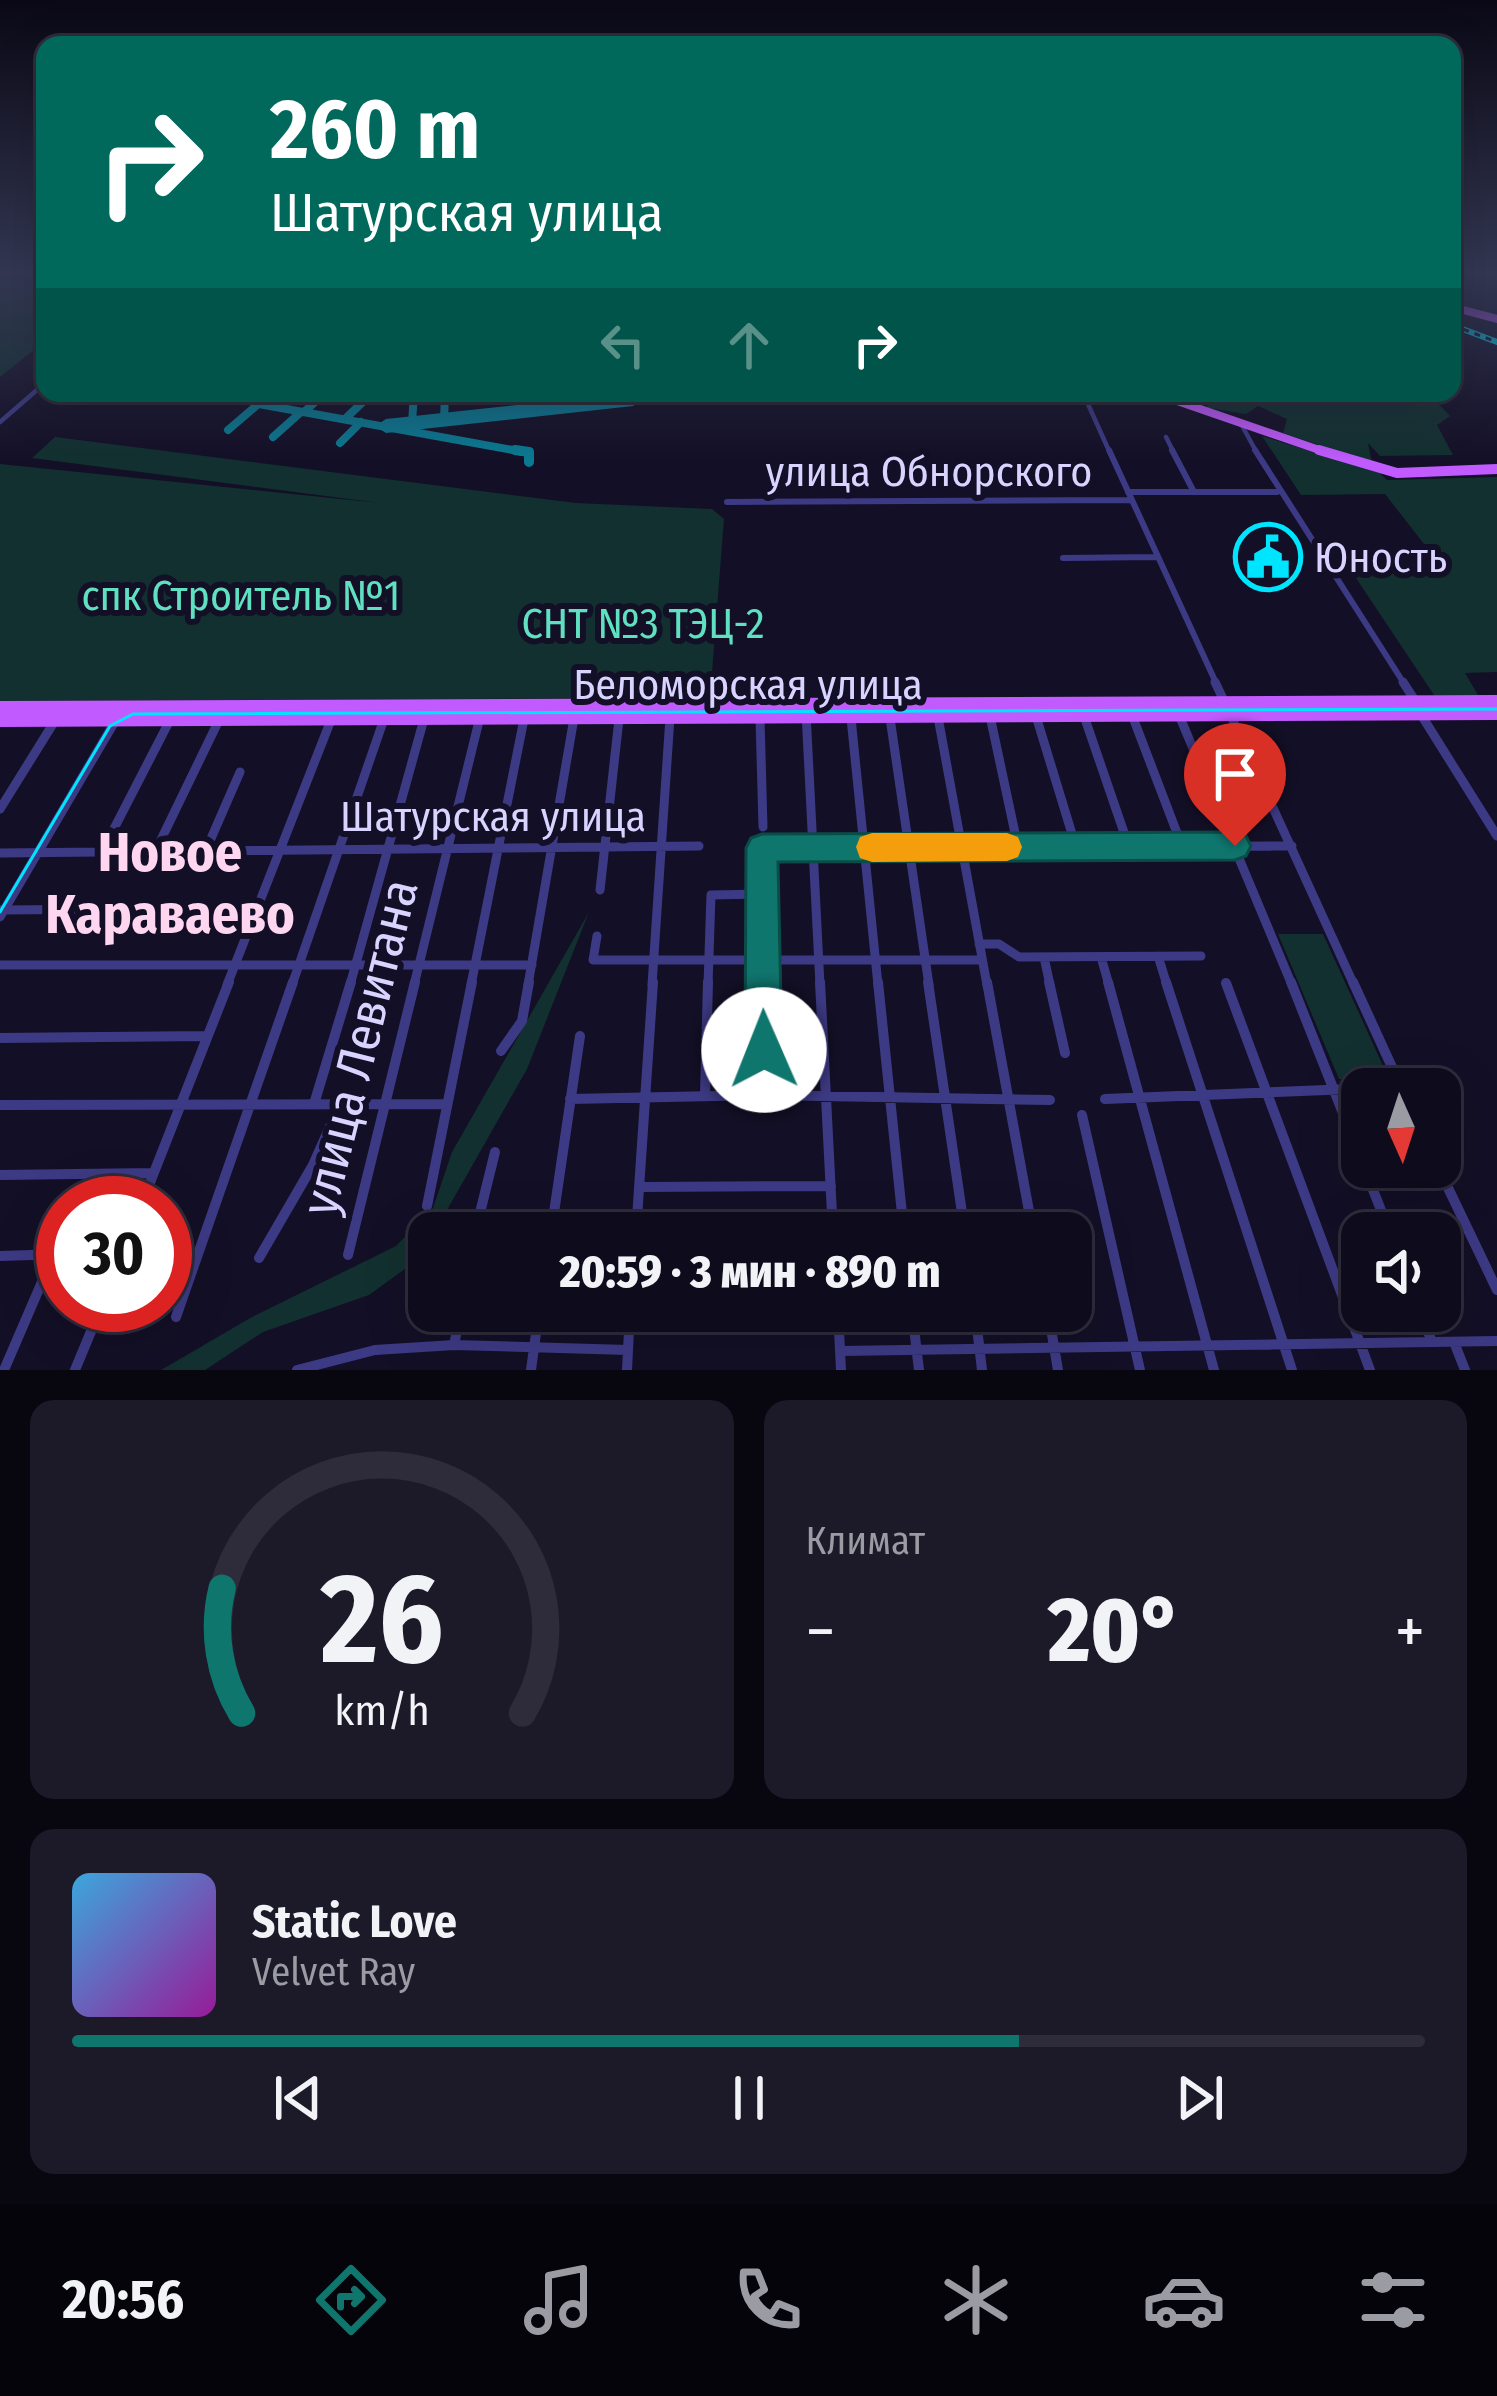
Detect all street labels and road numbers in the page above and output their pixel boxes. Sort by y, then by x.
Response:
street label: улица Обнорского [766,447,1092,497]
street label: Беломорская улица [573,660,923,710]
street label: Шатурская улица [340,792,646,842]
street label: улица Левитана [288,873,432,1222]

